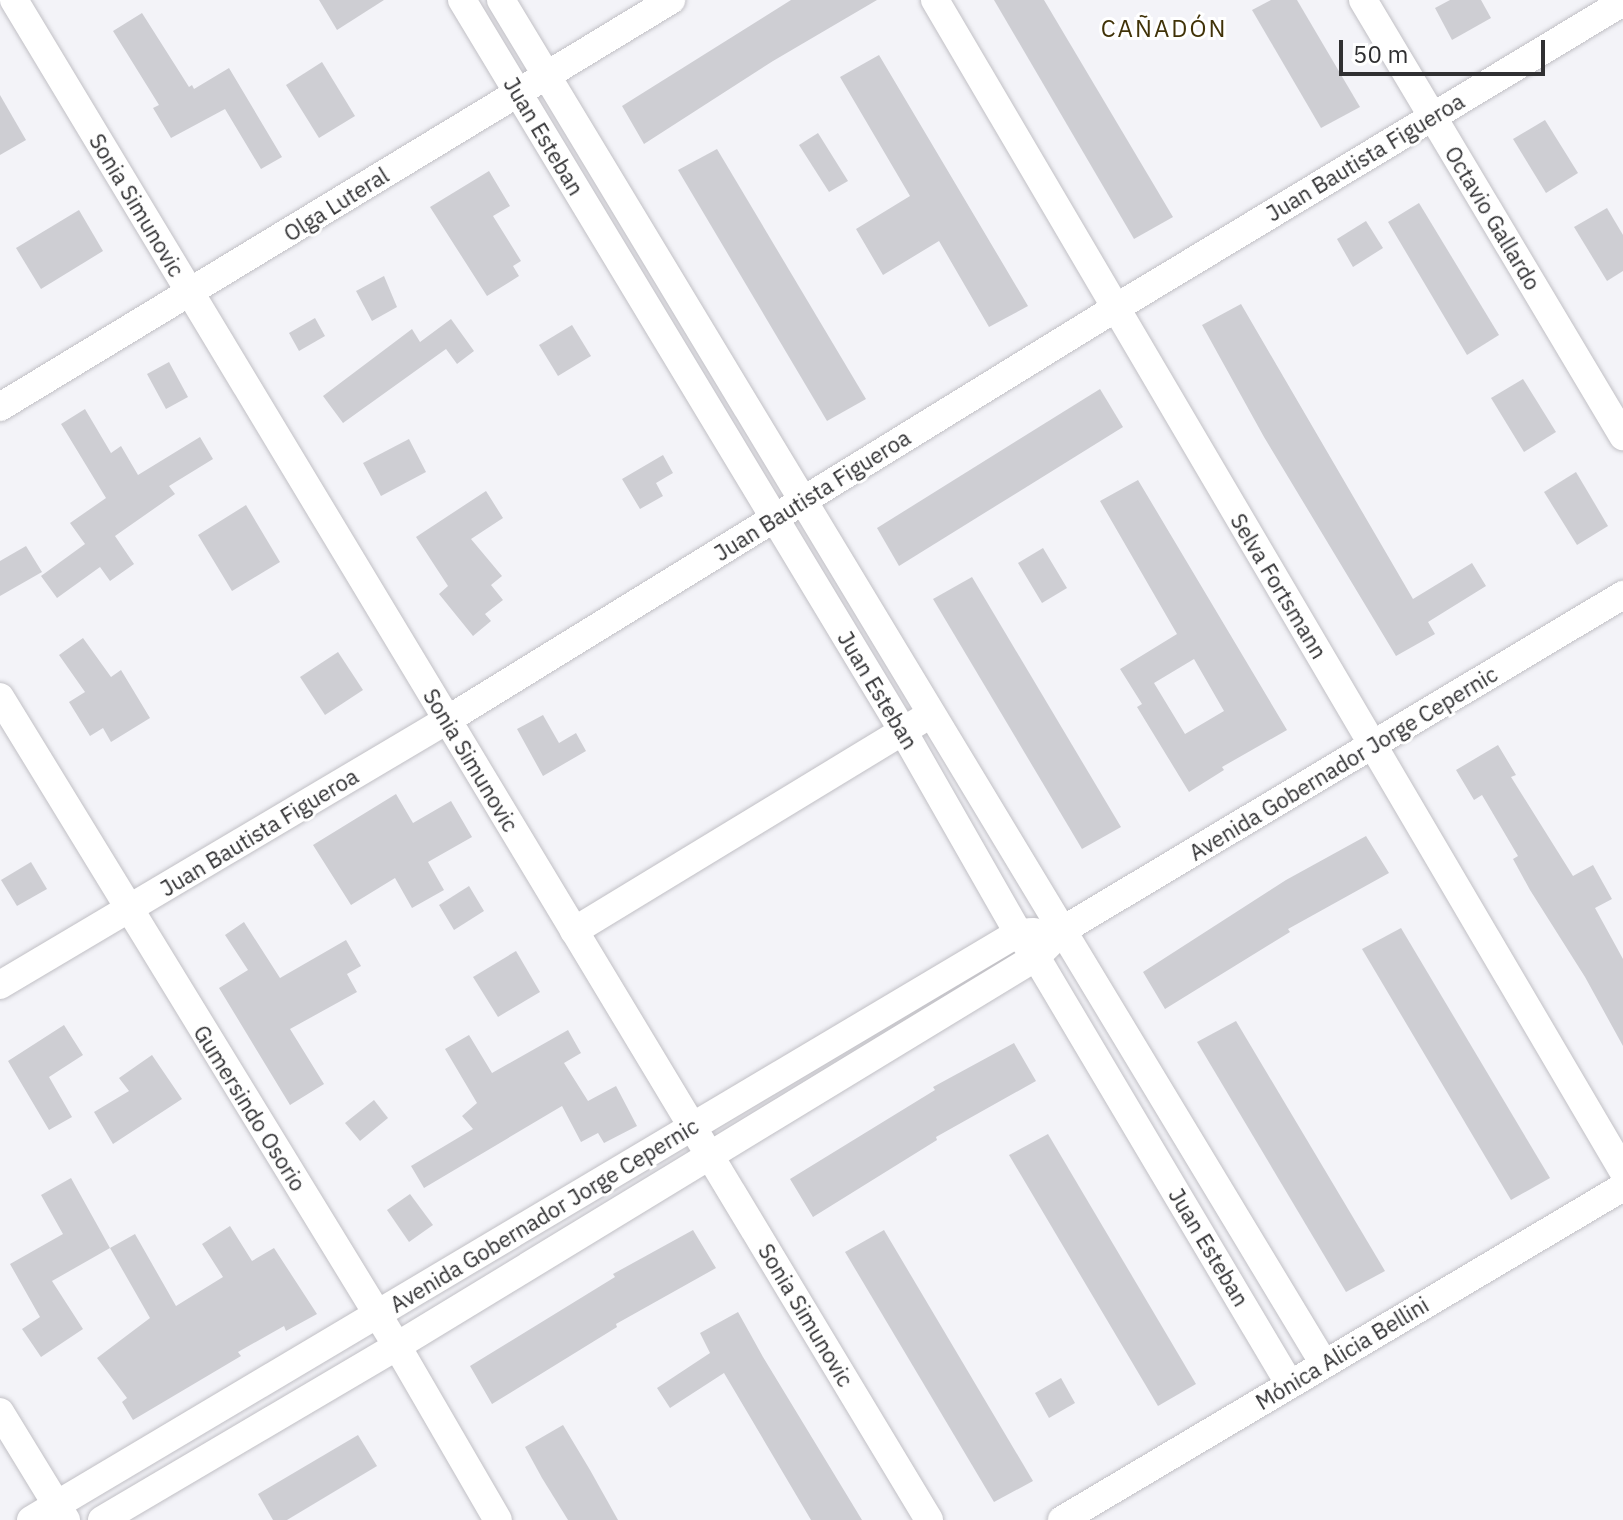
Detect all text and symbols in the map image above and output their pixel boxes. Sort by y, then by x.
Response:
district label: CAÑADÓN [1101,15,1227,43]
scale bar [1343,24,1549,74]
text: 50 m [1353,38,1408,70]
street label: Juan Esteban [498,72,590,200]
street label: Juan Bautista Figueroa [1261,87,1469,227]
street label: Sonia Simunovic [84,129,190,281]
street label: Octavio Gallardo [1440,141,1546,295]
street label: Olga Luteral [279,161,393,247]
street label: Juan Bautista Figueroa [709,424,915,566]
street label: Selva Fortsmann [1225,509,1333,663]
street label: Juan Esteban [832,626,924,754]
street label: Avenida Gobernador Jorge Cepernic [1184,660,1502,866]
street label: Sonia Simunovic [418,684,524,836]
street label: Juan Bautista Figueroa [155,762,363,902]
street label: Gumersindo Osorio [188,1020,312,1196]
street label: Avenida Gobernador Jorge Cepernic [385,1112,703,1318]
street label: Juan Esteban [1163,1183,1255,1311]
street label: Sonia Simunovic [753,1239,859,1391]
street label: Mónica Alicia Bellini [1251,1291,1433,1415]

